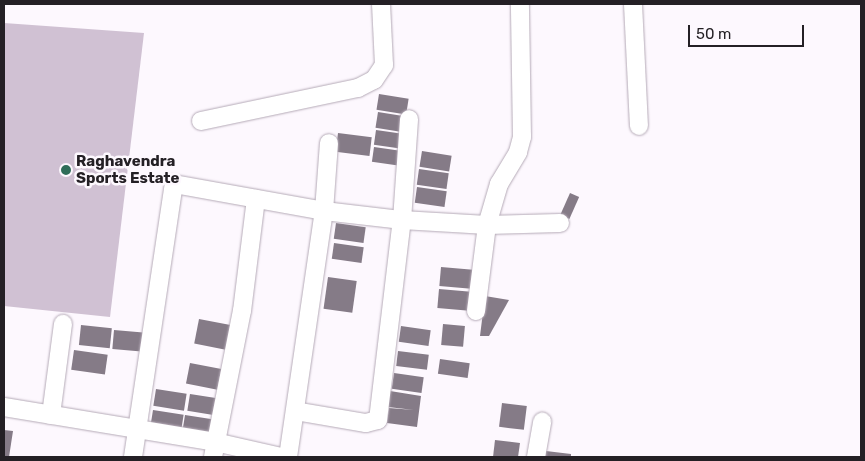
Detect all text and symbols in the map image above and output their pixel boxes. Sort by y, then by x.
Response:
scale bar [690,15,806,47]
text: 50 m [696,25,731,43]
place label: Raghavendra Sports Estate [76,152,179,187]
marker: Raghavendra Sports Estate [60,164,72,176]

